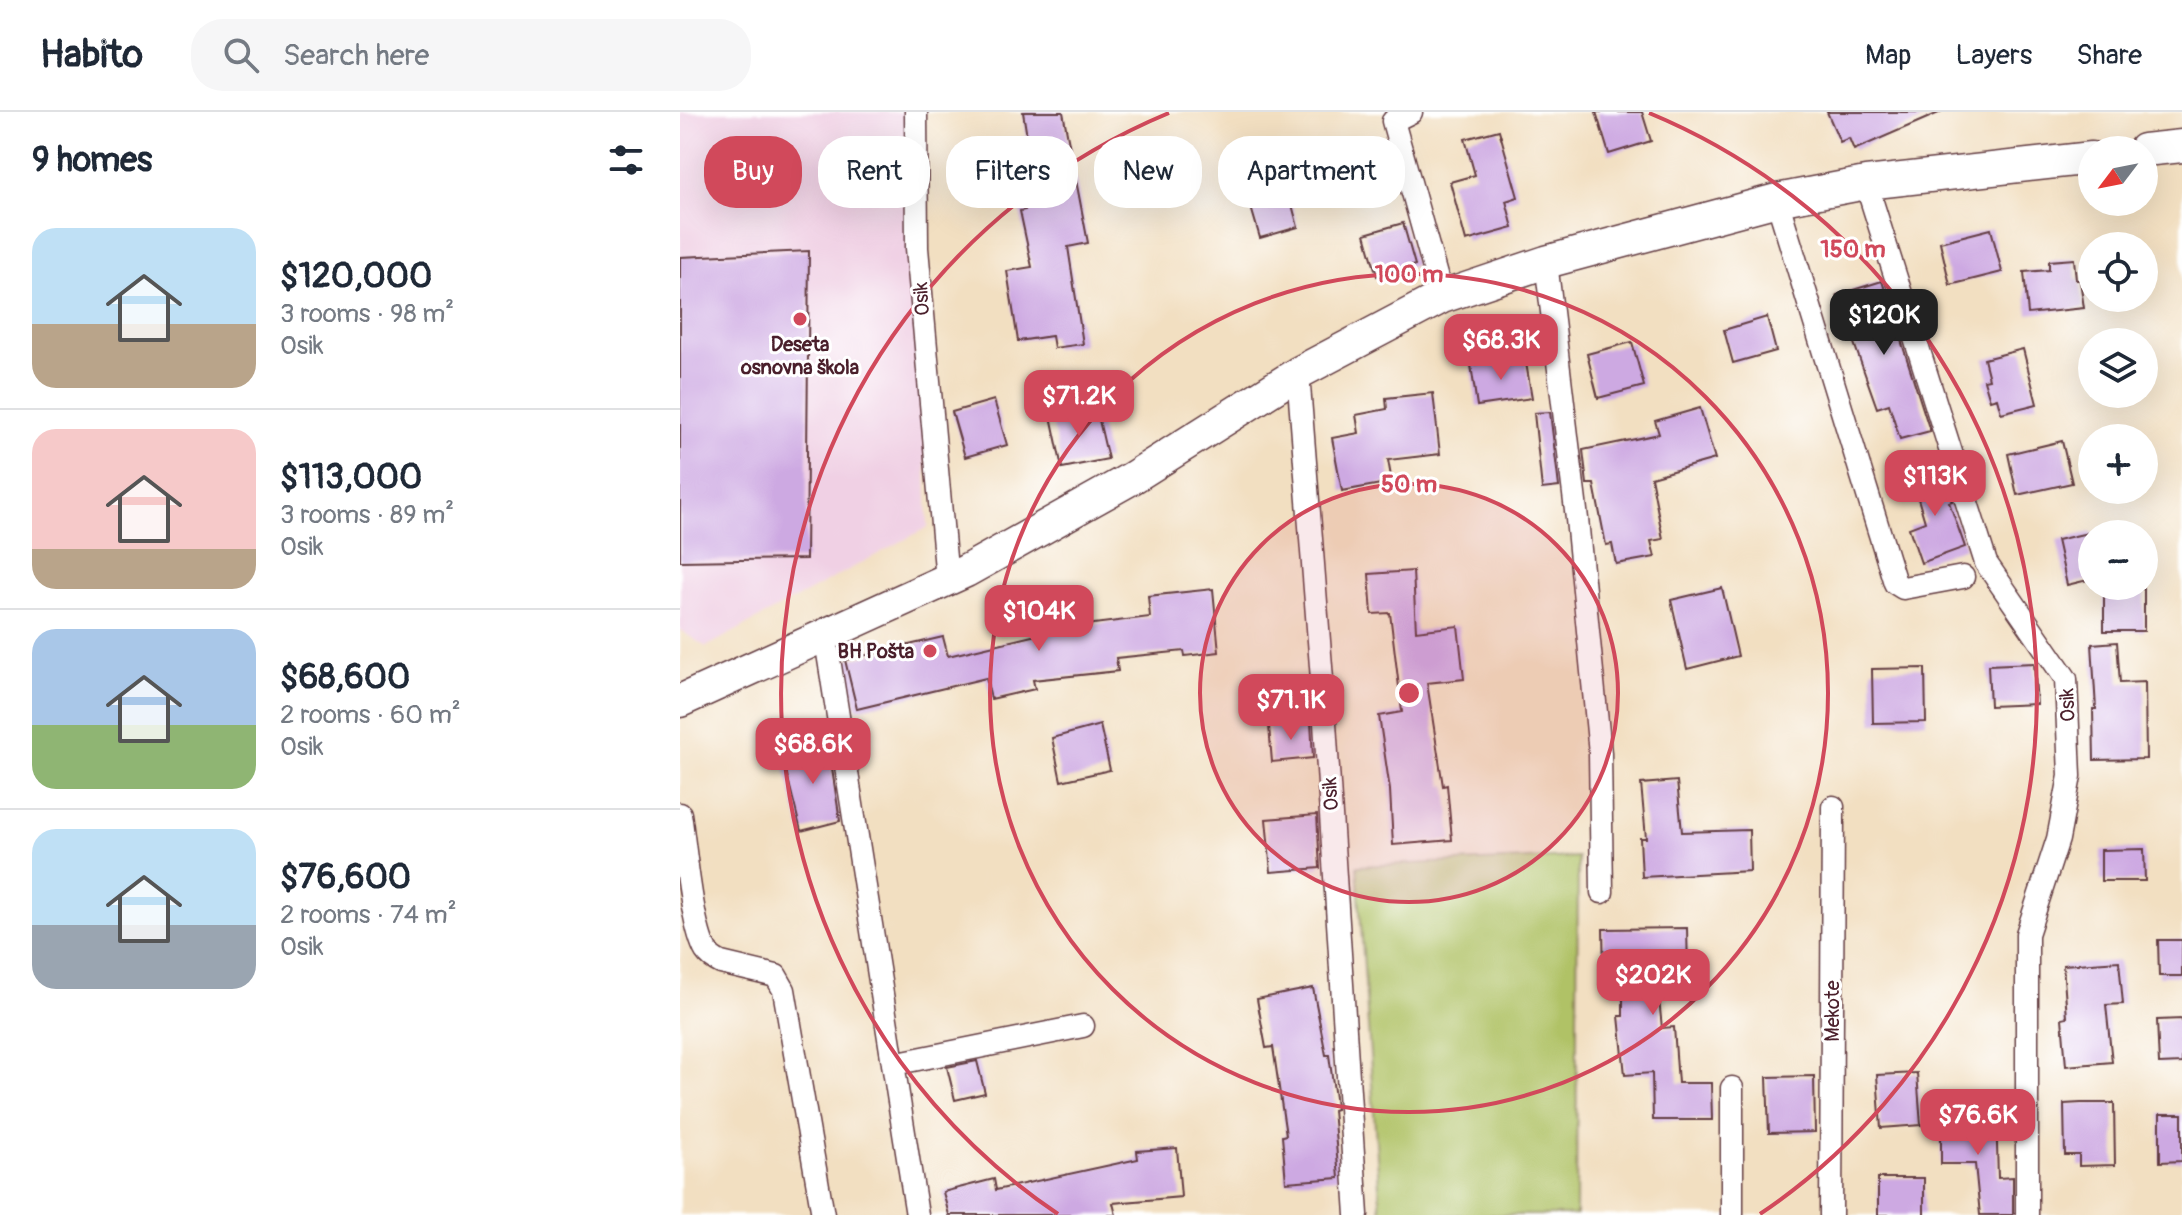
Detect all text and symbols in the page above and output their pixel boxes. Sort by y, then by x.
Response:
search box [191,19,751,91]
text: Habito [40,31,143,79]
icon: search [219,33,263,77]
text: Search here [283,37,429,74]
text: Map [1865,38,1911,73]
text: Layers [1955,38,2032,73]
text: Share [2076,38,2142,73]
chip: Buy [704,136,802,208]
chip: Rent [818,136,930,208]
chip: Filters [946,136,1078,208]
chip: New [1094,136,1202,208]
chip: Apartment [1218,136,1405,208]
north arrow [2078,136,2158,216]
map controls [2078,136,2158,600]
icon: filters [604,138,648,182]
text: 9 homes [32,139,152,182]
button: locate [2078,232,2158,312]
text: 150 m [1820,235,1886,264]
text: $120,000 [280,255,432,298]
icon: home [96,260,192,356]
text: 100 m [1375,260,1443,289]
street label: Osik [908,281,935,317]
pin: $120K [1828,289,1940,357]
text: 3 rooms · 98 m² [280,298,454,330]
text: $120K [1848,299,1920,331]
marker: Deseta osnovna škola [791,310,809,328]
pin: $68.3K [1436,314,1566,382]
text: $68.3K [1462,324,1540,356]
button: layers [2078,328,2158,408]
text: Osik [280,330,324,362]
place label: Deseta osnovna škola [740,332,859,380]
pin: $71.2K [1014,370,1144,438]
text: $71.2K [1042,380,1116,412]
button: + [2078,424,2158,504]
pin: $113K [1879,450,1991,518]
text: $113,000 [280,456,422,499]
text: $113K [1903,460,1967,492]
icon: home [96,461,192,557]
text: 50 m [1381,470,1437,499]
text: 3 rooms · 89 m² [280,499,454,531]
button: − [2078,520,2158,600]
text: Osik [280,531,324,563]
pin: $104K [983,585,1095,653]
text: $104K [1003,595,1075,627]
place label: BH Pošta [838,639,914,664]
marker: BH Pošta [921,642,939,660]
text: $68,600 [280,656,410,699]
icon: home [96,661,192,757]
pin: $71.1K [1226,674,1356,742]
centre of rings [1395,679,1423,707]
text: $71.1K [1256,684,1326,716]
street label: Osik [2054,687,2081,722]
text: 2 rooms · 60 m² [280,699,461,731]
pin: $68.6K [748,718,878,786]
text: $68.6K [774,728,852,760]
text: Osik [280,731,324,763]
street label: Osik [1317,776,1344,812]
text: $76,600 [280,856,411,899]
icon: home [96,861,192,957]
text: 2 rooms · 74 m² [280,899,457,931]
text: Osik [280,931,324,963]
pin: $202K [1597,949,1709,1017]
text: $202K [1615,959,1691,991]
street label: Mekote [1820,980,1845,1042]
pin: $76.6K [1913,1089,2043,1157]
text: $76.6K [1938,1099,2018,1131]

